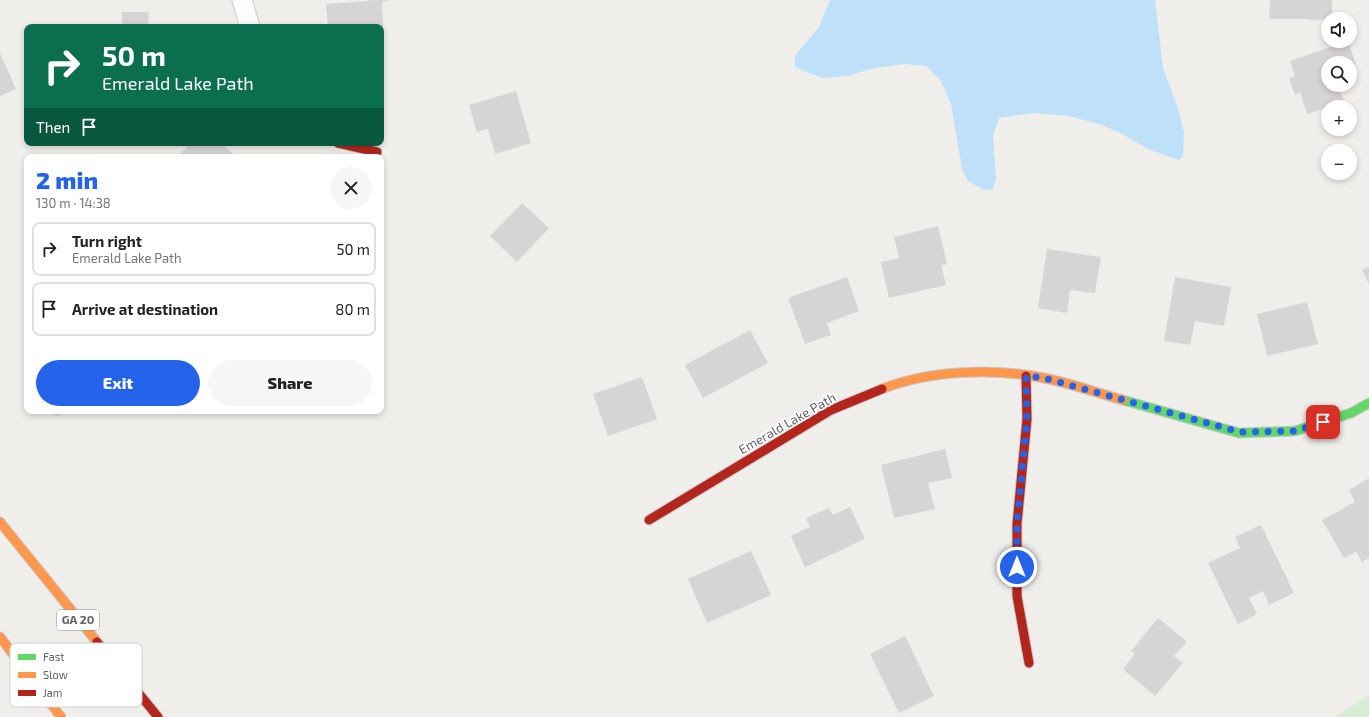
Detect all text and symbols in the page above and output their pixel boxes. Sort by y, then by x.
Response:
map controls [1321,12,1357,180]
button: sound [1321,12,1357,48]
text: 50 m [102,38,166,72]
icon: right [36,40,88,92]
button: search [1321,56,1357,92]
text: Emerald Lake Path [102,72,254,94]
button: + [1321,100,1357,136]
icon: arrive [78,116,100,138]
text: Then [36,118,70,136]
button: − [1321,144,1357,180]
text: 2 min [36,165,98,194]
button: close [330,167,372,209]
text: 130 m · 14:38 [36,195,111,211]
text: Turn right [72,232,142,250]
icon: right [38,238,60,260]
text: 50 m [336,240,370,258]
text: Emerald Lake Path [72,250,182,266]
icon: arrive [38,298,60,320]
text: Arrive at destination [72,300,218,318]
text: 80 m [335,300,370,318]
button: Exit [36,360,200,406]
button: Share [208,360,372,406]
street label: Emerald Lake Path [736,389,838,457]
pin [1306,405,1340,439]
icon: arrive [1312,411,1334,433]
position arrow [996,546,1038,588]
road number: GA 20 [57,610,99,630]
legend [10,643,142,707]
text: Fast [43,650,65,663]
text: Slow [43,668,68,681]
text: Jam [43,686,62,699]

